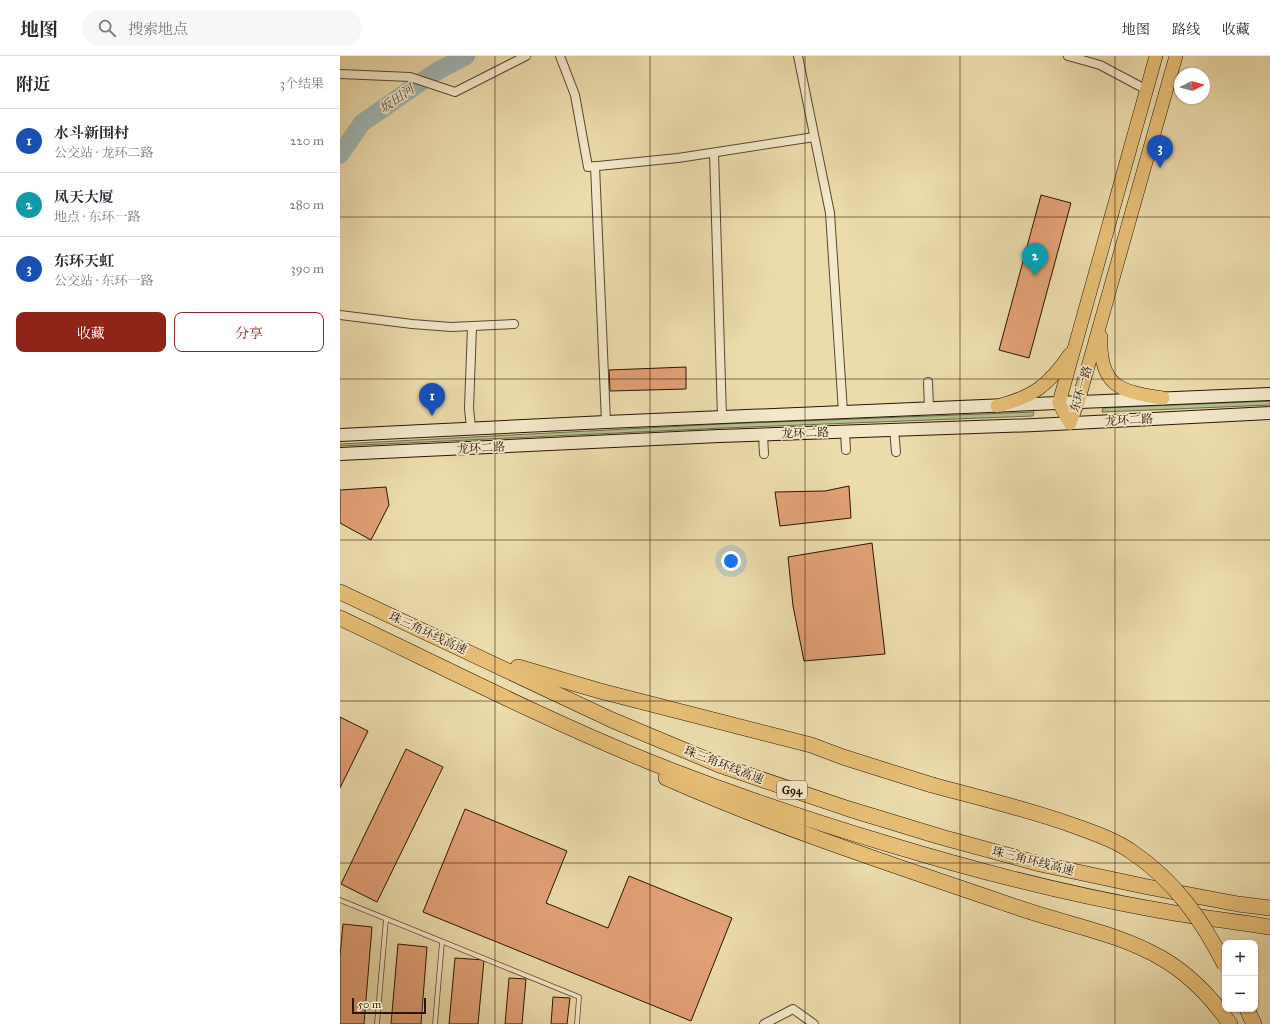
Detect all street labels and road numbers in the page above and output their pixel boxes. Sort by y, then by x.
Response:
street label: 东环一路 [1067,364,1095,414]
street label: 龙环二路 [1105,412,1153,428]
street label: 龙环二路 [781,425,829,441]
street label: 龙环二路 [457,440,505,456]
street label: 珠三角环线高速 [387,609,469,657]
street label: 珠三角环线高速 [682,743,766,787]
road number: G94 [777,781,807,799]
street label: 珠三角环线高速 [991,844,1075,878]

